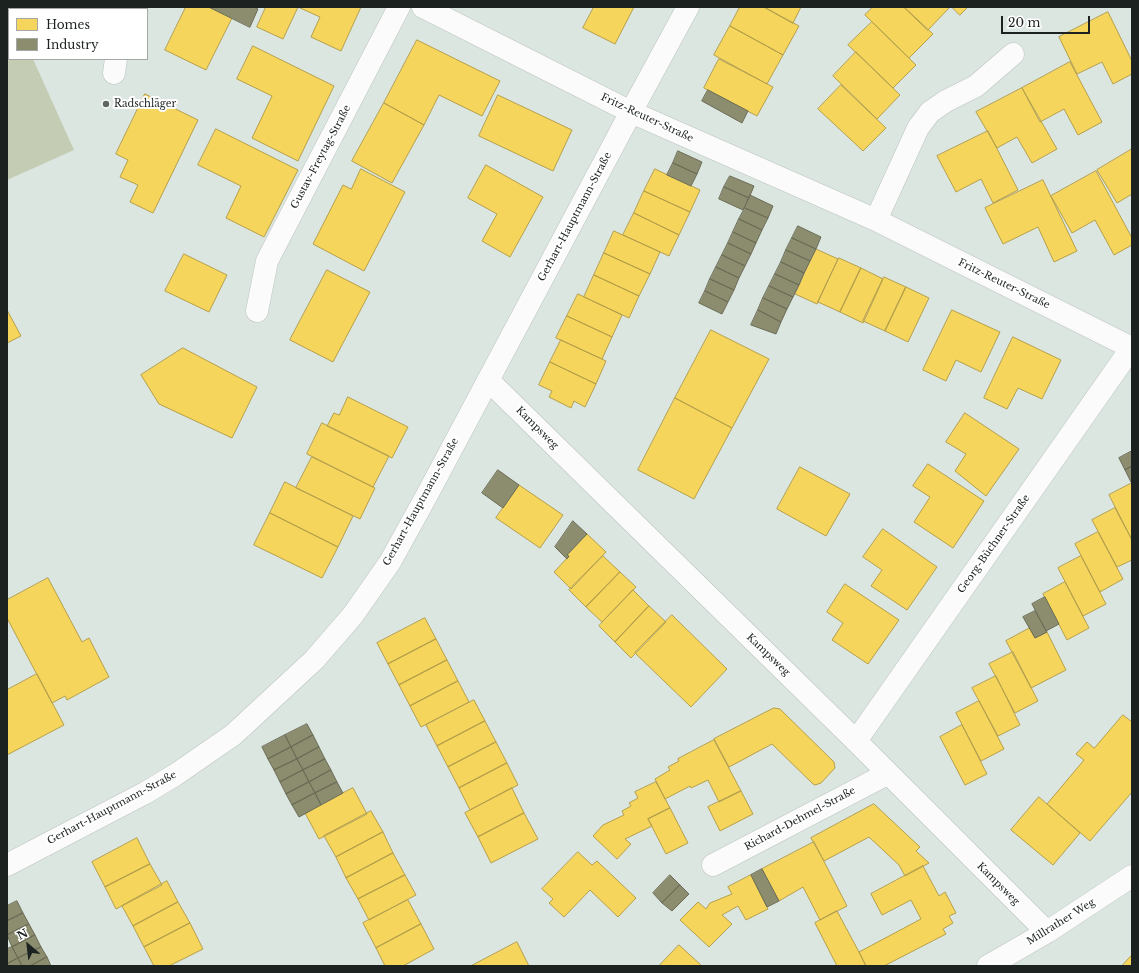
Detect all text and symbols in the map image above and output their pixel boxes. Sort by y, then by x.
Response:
legend [8,8,148,60]
scale bar [1003,8,1092,34]
text: 20 m [1008,15,1040,30]
text: Homes [46,17,90,32]
text: Industry [46,37,99,52]
street label: Fritz-Reuter-Straße [599,91,695,145]
place label: Radschläger [114,98,176,110]
marker: Radschläger [101,99,111,109]
street label: Gustav-Freytag-Straße [289,103,353,211]
street label: Gerhart-Hauptmann-Straße [536,150,614,284]
street label: Fritz-Reuter-Straße [956,257,1052,311]
street label: Kampsweg [513,404,561,452]
street label: Gerhart-Hauptmann-Straße [381,436,461,568]
street label: Georg-Büchner-Straße [955,492,1033,596]
street label: Kampsweg [744,631,792,679]
street label: Gerhart-Hauptmann-Straße [45,769,179,847]
street label: Richard-Dehmel-Straße [743,785,857,853]
street label: Kampsweg [974,860,1022,908]
street label: Millrather Weg [1025,896,1097,948]
north arrow [8,925,48,965]
text: N [15,926,30,943]

